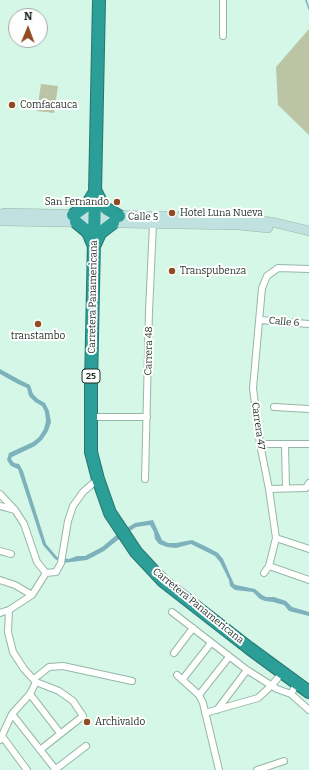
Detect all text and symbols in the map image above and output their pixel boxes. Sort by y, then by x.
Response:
north arrow [8,8,48,48]
text: N [24,10,33,23]
place label: Comfacauca [20,99,77,111]
marker: Comfacauca [7,100,17,110]
place label: San Fernando [45,196,109,208]
marker: San Fernando [112,197,122,207]
place label: Hotel Luna Nueva [180,207,263,219]
marker: Hotel Luna Nueva [167,208,177,218]
street label: Calle 5 [128,211,158,223]
street label: Carretera Panamericana [86,240,100,354]
place label: Transpubenza [180,265,246,277]
marker: Transpubenza [167,266,177,276]
street label: Calle 6 [268,315,300,329]
marker: transtambo [33,319,43,329]
street label: Carrera 48 [143,326,155,376]
place label: transtambo [11,330,65,342]
road number: 25 [82,369,100,383]
street label: Carrera 47 [249,401,267,451]
street label: Carretera Panamericana [150,566,246,646]
place label: Archivaldo [95,716,145,728]
marker: Archivaldo [82,717,92,727]

